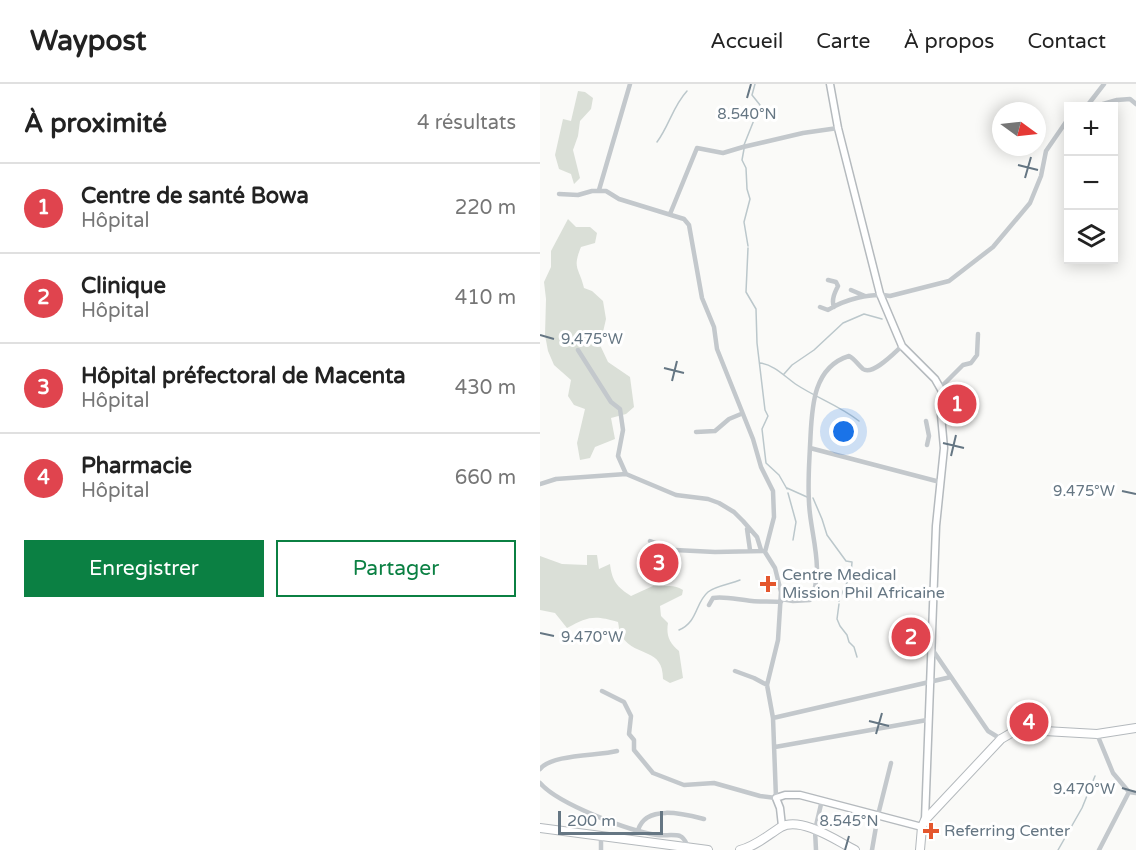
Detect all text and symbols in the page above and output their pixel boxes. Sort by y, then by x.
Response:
text: Waypost [30,24,146,58]
text: Accueil [710,29,783,54]
text: Carte [816,29,870,54]
text: À propos [903,29,994,54]
text: Contact [1027,29,1106,54]
north arrow [992,102,1046,156]
map controls [1064,102,1118,264]
button: + [1064,102,1118,156]
text: 8.540°N [717,105,777,123]
text: À proximité [24,108,167,139]
text: 4 résultats [417,111,516,135]
button: − [1064,156,1118,210]
text: Centre de santé Bowa [81,183,309,209]
text: 1 [37,196,50,220]
text: 220 m [455,196,516,220]
text: Hôpital [81,209,149,233]
button: layers [1064,210,1118,264]
text: Clinique [81,273,166,299]
text: 2 [37,286,50,310]
text: 410 m [455,286,516,310]
text: Hôpital [81,299,149,323]
text: 9.475°W [561,330,623,348]
text: Hôpital préfectoral de Macenta [81,363,406,389]
text: 3 [37,376,50,400]
text: 430 m [455,376,516,400]
pin: 1 [938,382,976,426]
text: Hôpital [81,389,149,413]
your location [829,417,858,446]
text: Pharmacie [81,453,192,479]
text: 4 [37,466,50,490]
text: 660 m [455,466,516,490]
text: Hôpital [81,479,149,503]
text: 9.475°W [1053,482,1115,500]
button: Enregistrer [24,540,264,597]
button: Partager [276,540,516,597]
pin: 3 [640,540,678,586]
place label: Centre Medical Mission Phil Africaine [782,565,945,603]
marker: Centre Medical Mission Phil Africaine [759,575,777,593]
pin: 2 [892,614,931,660]
text: 9.470°W [561,628,623,646]
pin: 4 [1010,700,1048,744]
text: 9.470°W [1053,780,1115,798]
scale bar [558,808,663,836]
text: 200 m [567,811,616,831]
text: 8.545°N [820,812,879,830]
place label: Referring Center [944,821,1071,841]
marker: Referring Center [922,822,940,840]

